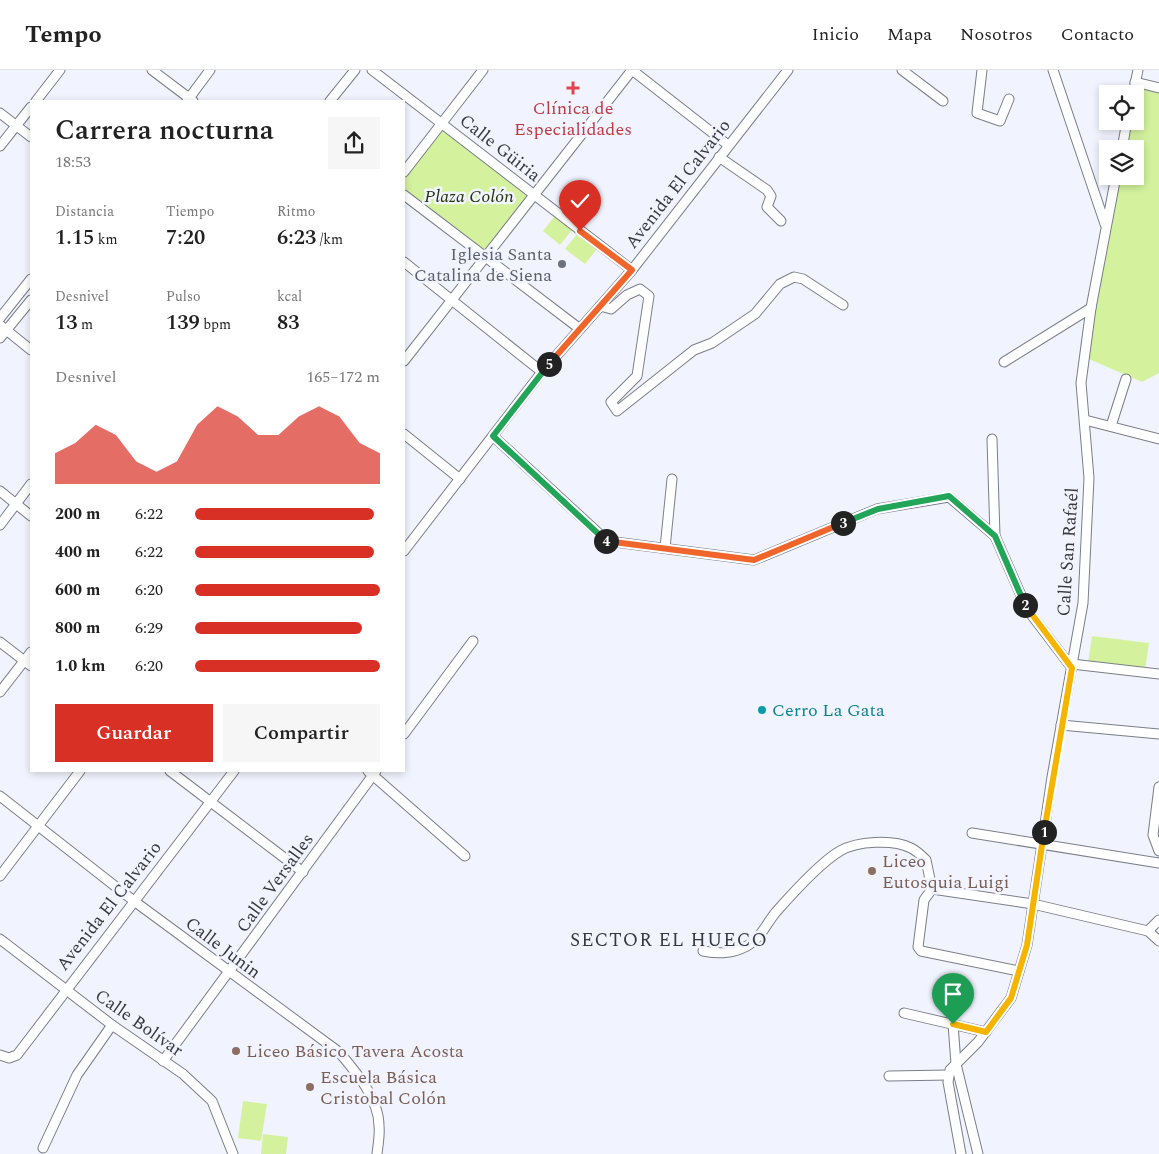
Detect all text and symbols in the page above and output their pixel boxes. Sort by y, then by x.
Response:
text: Tempo [25,17,102,53]
text: Inicio [812,21,859,48]
text: Mapa [887,21,932,48]
text: Nosotros [960,21,1033,48]
text: Contacto [1061,21,1134,48]
marker: Clínica de Especialidades [566,81,580,95]
map controls [1099,85,1144,185]
button: locate [1099,85,1144,130]
place label: Clínica de Especialidades [514,95,632,143]
street label: Calle Güiria [454,108,547,189]
text: Carrera nocturna [55,109,274,152]
street label: Avenida El Calvario [619,113,737,255]
button: share [328,117,380,169]
button: layers [1099,140,1144,185]
text: 18:53 [55,150,91,174]
pin [559,180,601,231]
park label: Plaza Colón [424,183,514,210]
icon: check [566,187,594,215]
text: Distancia [55,201,114,222]
text: Tiempo [166,201,214,222]
text: Ritmo [277,201,315,222]
text: 1.15 [55,222,94,254]
text: 7:20 [166,222,205,254]
text: 6:23 [277,222,316,254]
text: km [94,229,118,250]
text: /km [316,229,343,250]
place label: Iglesia Santa Catalina de Siena [414,241,552,289]
marker: Iglesia Santa Catalina de Siena [556,258,568,270]
text: Desnivel [55,286,109,307]
text: Pulso [166,286,201,307]
text: kcal [277,286,302,307]
text: 13 [55,307,78,339]
text: 139 [166,307,200,339]
text: 83 [277,307,300,339]
text: m [78,314,93,335]
text: bpm [200,314,231,335]
pin: 5 [536,352,562,376]
text: 5 [546,354,553,375]
text: Desnivel [55,365,116,389]
text: 165–172 m [306,365,380,389]
street label: Calle San Rafaél [1050,487,1086,617]
text: 200 m [55,502,100,526]
text: 6:22 [135,502,163,526]
pin: 3 [830,510,856,536]
text: 3 [840,513,847,534]
pin: 4 [594,528,618,554]
text: 4 [603,531,610,552]
text: 400 m [55,540,100,564]
text: 6:22 [135,540,163,564]
text: 600 m [55,578,100,602]
text: 6:20 [135,578,163,602]
pin: 2 [1012,592,1038,618]
text: 2 [1022,595,1029,616]
text: 800 m [55,616,100,640]
text: 6:29 [135,616,163,640]
text: 1.0 km [55,654,105,678]
text: 6:20 [135,654,163,678]
place label: Cerro La Gata [772,697,885,724]
button: Guardar [55,704,213,762]
button: Compartir [223,704,380,762]
marker: Cerro La Gata [756,704,768,716]
pin: 1 [1032,820,1056,844]
text: 1 [1041,822,1048,843]
street label: Calle Versalles [230,828,320,938]
street label: Avenida El Calvario [50,835,168,977]
place label: Liceo Eutosquia Luigi [882,848,1009,896]
marker: Liceo Eutosquia Luigi [866,865,878,877]
street label: Calle Junin [179,910,267,986]
district label: SECTOR EL HUECO [570,926,768,955]
pin [932,973,974,1024]
icon: arrive [939,980,967,1008]
street label: Calle Bolívar [89,982,189,1064]
place label: Liceo Básico Tavera Acosta [246,1038,464,1065]
marker: Liceo Básico Tavera Acosta [230,1045,242,1057]
place label: Escuela Básica Cristobal Colón [320,1064,446,1112]
marker: Escuela Básica Cristobal Colón [304,1081,316,1093]

